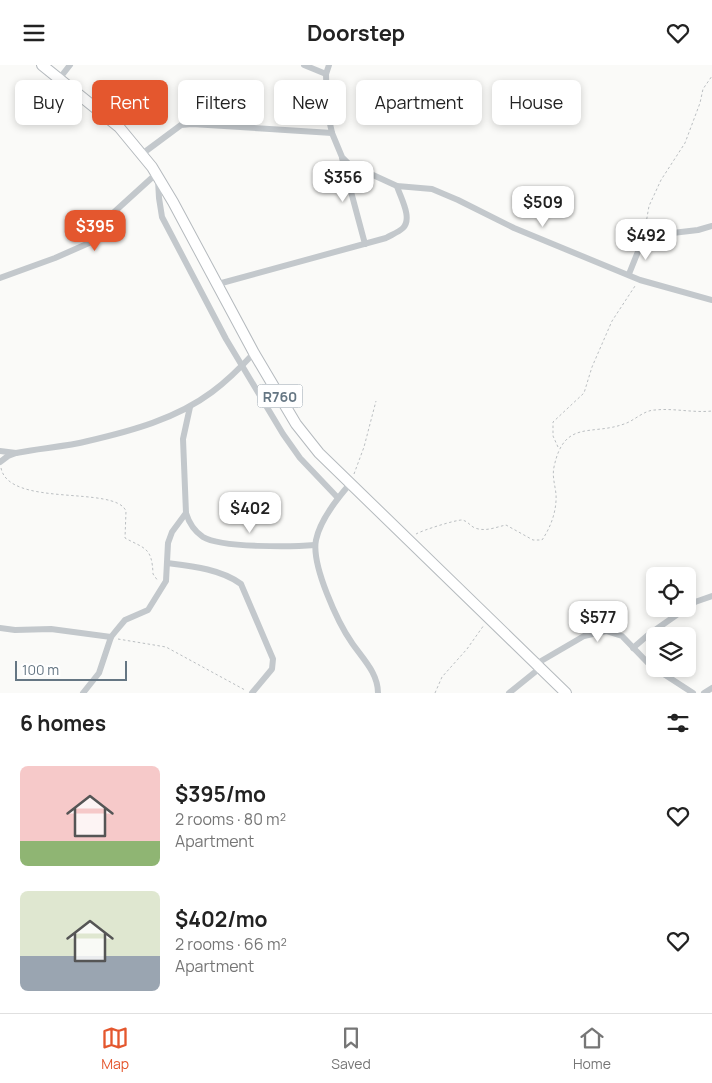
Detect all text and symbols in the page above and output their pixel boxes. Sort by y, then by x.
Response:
text: Doorstep [307,18,405,48]
icon: menu [20,19,48,47]
icon: heart [664,19,692,47]
chip: Buy [15,80,82,125]
chip: Rent [92,80,168,125]
chip: Filters [178,80,264,125]
chip: New [274,80,346,125]
chip: Apartment [356,80,482,125]
chip: House [492,80,581,125]
pin: $356 [313,161,373,203]
text: $356 [324,166,362,188]
pin: $509 [513,185,573,228]
text: $509 [523,191,563,213]
pin: $395 [65,209,125,252]
text: $395 [76,215,114,237]
pin: $492 [616,219,676,261]
text: $492 [627,224,665,246]
road number: R760 [258,385,302,407]
pin: $402 [220,491,280,534]
text: $402 [230,497,270,519]
map controls [646,567,696,677]
button: locate [646,567,696,617]
pin: $577 [568,601,628,643]
text: $577 [580,606,616,628]
button: layers [646,627,696,677]
scale bar [15,658,128,681]
text: 100 m [22,660,59,679]
text: 6 homes [20,709,106,737]
icon: filters [664,709,692,737]
text: $395/mo [175,780,266,808]
icon: home [60,786,120,846]
icon: heart [664,802,692,830]
text: 2 rooms · 80 m² [175,808,286,830]
text: Apartment [175,830,254,852]
text: $402/mo [175,905,267,933]
icon: home [60,911,120,971]
icon: heart [664,927,692,955]
text: 2 rooms · 66 m² [175,933,287,955]
text: Apartment [175,955,254,977]
tab: Map [101,1024,129,1073]
tab: Saved [331,1024,371,1073]
tab: Home [573,1024,611,1073]

